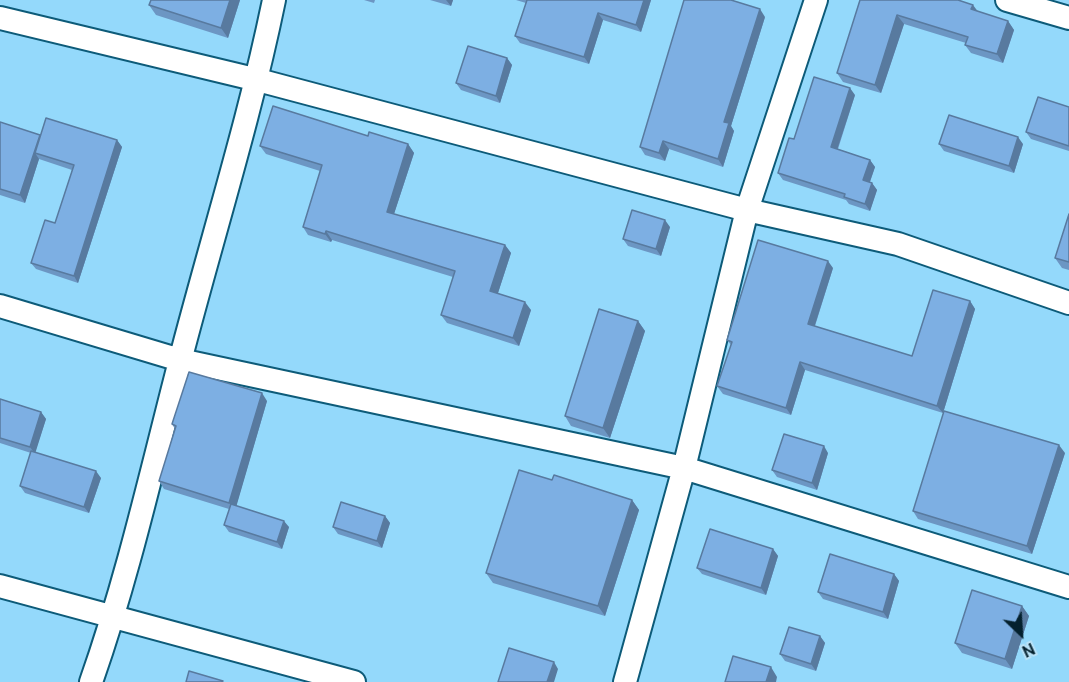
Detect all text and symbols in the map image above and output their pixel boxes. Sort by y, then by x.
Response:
north arrow [991,604,1051,664]
text: N [1019,640,1038,661]

